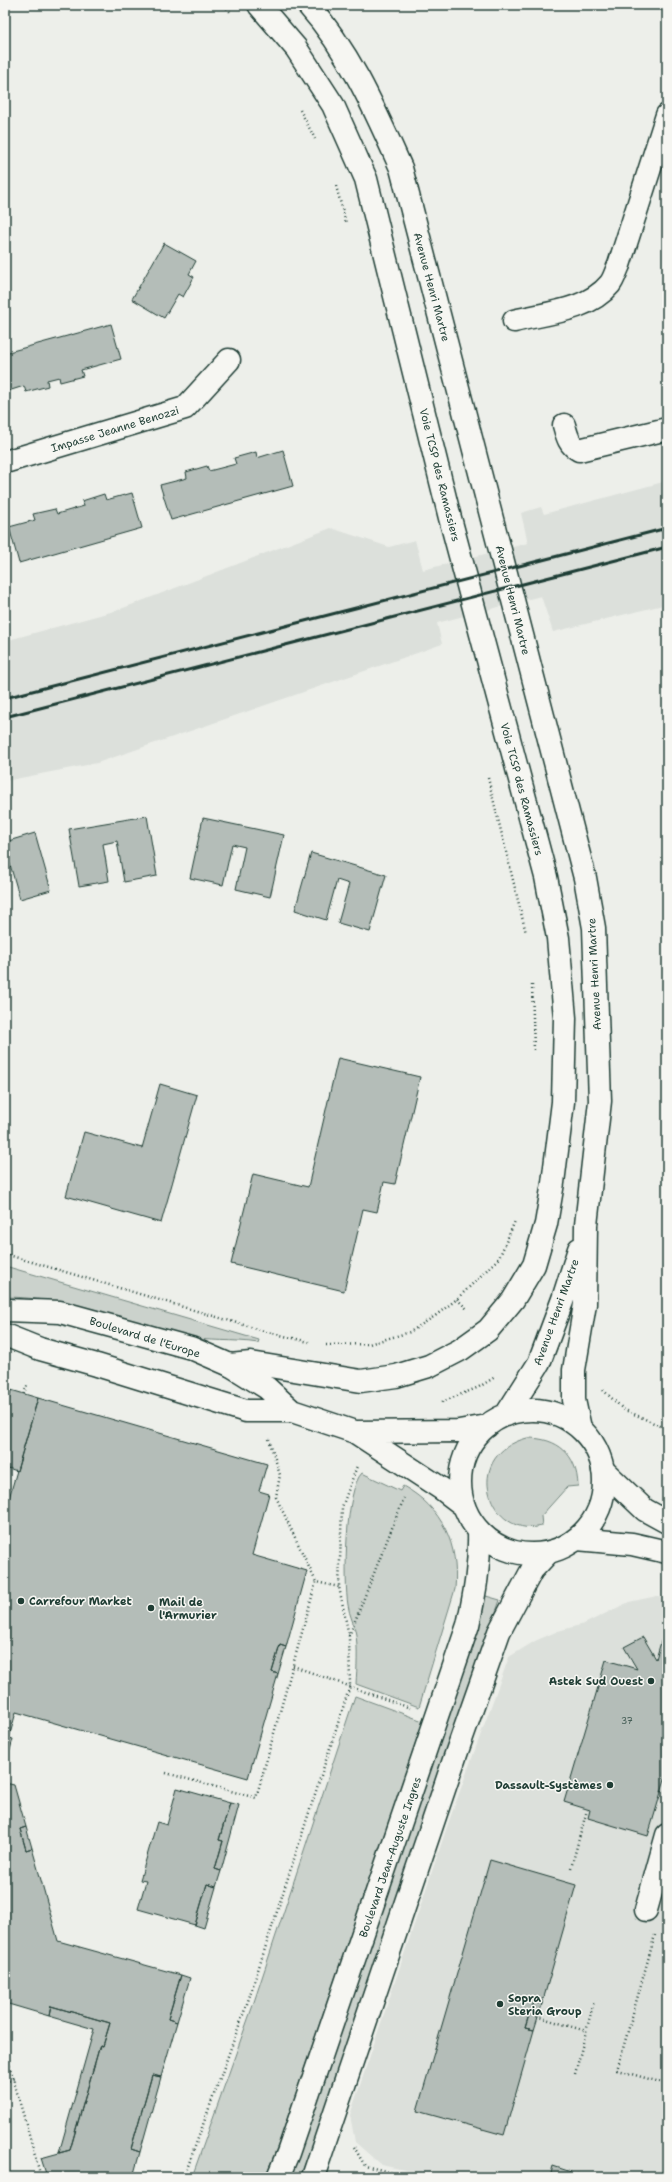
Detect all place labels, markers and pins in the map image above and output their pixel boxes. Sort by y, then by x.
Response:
place label: Carrefour Market [29,1594,132,1609]
place label: Mail de l'Armurier [159,1595,217,1623]
marker: Carrefour Market [16,1596,26,1606]
marker: Mail de l'Armurier [146,1603,156,1613]
place label: Astek Sud Ouest [549,1674,644,1689]
marker: Astek Sud Ouest [646,1676,656,1686]
place label: Dassault-Systèmes [495,1778,602,1793]
marker: Dassault-Systèmes [605,1780,615,1790]
place label: Sopra Steria Group [508,1991,582,2019]
marker: Sopra Steria Group [495,1999,505,2009]

